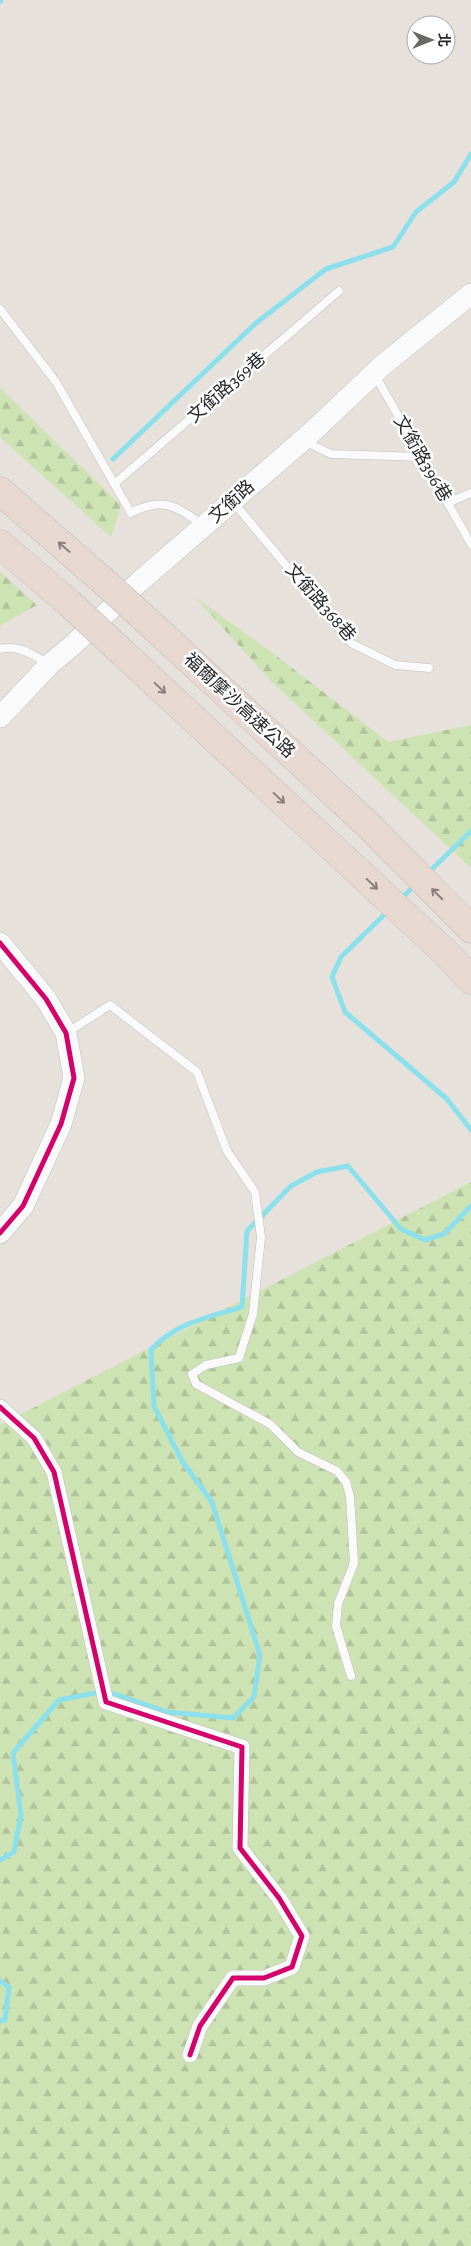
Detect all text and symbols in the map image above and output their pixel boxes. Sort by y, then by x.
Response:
north arrow [406,15,456,65]
text: 北 [436,33,451,47]
street label: 文銜路369巷 [183,348,269,426]
street label: 文銜路396巷 [390,412,456,505]
street label: 文銜路 [205,476,258,527]
one-way arrow [58,541,71,552]
street label: 文銜路368巷 [282,559,360,645]
street label: 福爾摩沙高速公路 [180,649,299,762]
one-way arrow [154,682,166,694]
one-way arrow [273,792,285,804]
one-way arrow [365,878,378,890]
one-way arrow [431,888,443,900]

